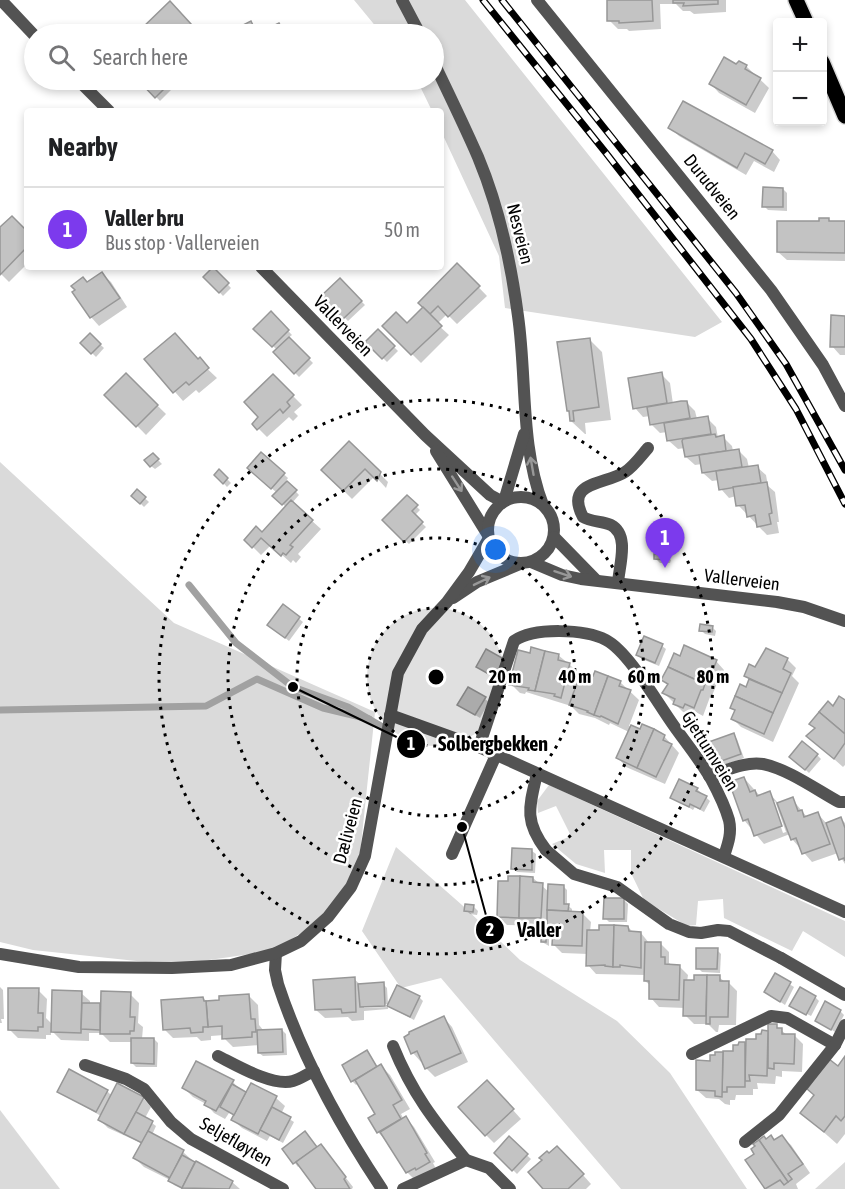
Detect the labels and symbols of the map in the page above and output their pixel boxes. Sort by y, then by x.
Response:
street label: Durudveien [680,150,745,224]
street label: Nesveien [503,201,538,266]
street label: Vallerveien [309,291,377,360]
one-way arrow [526,457,537,477]
one-way arrow [451,476,463,492]
pin: 1 [646,518,684,568]
your location [481,535,510,564]
street label: Vallerveien [703,564,781,595]
one-way arrow [553,569,572,580]
one-way arrow [473,574,491,586]
text: 20 m [489,666,521,687]
text: 40 m [558,666,591,687]
text: 60 m [628,666,660,687]
text: 80 m [697,666,729,687]
centre of rings [426,667,446,687]
street label: Gjettumveien [678,707,743,795]
callout: Solbergbekken [396,725,560,763]
text: Solbergbekken [438,732,548,755]
text: 1 [407,733,415,754]
street label: Dæliveien [329,796,366,866]
callout: Valler [475,911,573,949]
text: Valler [516,918,562,941]
text: 2 [486,919,494,940]
street label: Seljefløyten [196,1112,276,1171]

